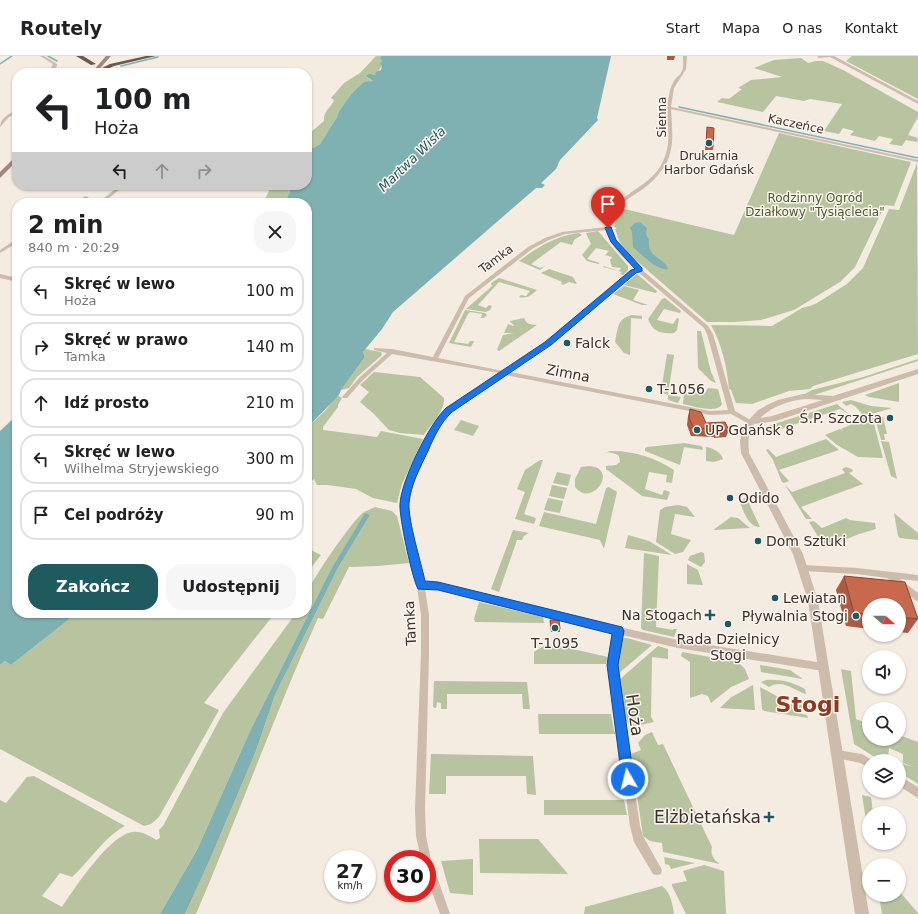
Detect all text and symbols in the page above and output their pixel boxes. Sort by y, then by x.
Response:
text: Routely [20,17,102,39]
text: Start [666,20,700,36]
text: Mapa [722,20,760,36]
text: O nas [782,20,822,36]
text: Kontakt [844,20,898,36]
text: 100 m [94,83,191,116]
icon: left [28,84,80,136]
street label: Sienna [655,97,669,137]
street label: Kaczeńce [767,111,825,137]
text: Hoża [94,117,139,138]
water label: Martwa Wisła [375,123,449,195]
marker: Drukarnia Harbor Gdańsk [704,138,714,148]
place label: Drukarnia Harbor Gdańsk [664,149,754,177]
icon: left [109,160,131,182]
icon: ahead [151,160,173,182]
icon: right [193,160,215,182]
pin [591,187,625,228]
park label: Rodzinny Ogród Działkowy "Tysiąclecia" [745,191,885,219]
icon: arrive [597,193,619,215]
text: 2 min [28,211,103,239]
button: close [254,211,296,253]
text: 840 m · 20:29 [28,240,119,255]
street label: Tamka [476,242,516,277]
text: Skręć w lewo [64,275,175,293]
icon: left [30,280,52,302]
text: 100 m [246,282,294,300]
text: Hoża [64,293,97,308]
text: Skręć w prawo [64,331,188,349]
place label: Falck [575,335,611,351]
icon: right [30,336,52,358]
text: 140 m [246,338,294,356]
marker: Falck [562,338,572,348]
text: Tamka [64,349,106,364]
street label: Zimna [545,361,591,385]
place label: T-1056 [656,381,705,397]
marker: T-1056 [644,384,654,394]
icon: ahead [30,392,52,414]
text: Idź prosto [64,394,149,412]
text: 210 m [246,394,294,412]
place label: Ś.P. Szczota [800,409,882,426]
marker: Ś.P. Szczota [885,413,895,423]
place label: UP Gdańsk 8 [705,422,794,438]
marker: UP Gdańsk 8 [692,425,702,435]
text: Skręć w lewo [64,443,175,461]
icon: left [30,448,52,470]
text: 300 m [246,450,294,468]
text: Wilhelma Stryjewskiego [64,461,219,476]
place label: Odido [738,490,779,506]
marker: Odido [725,493,735,503]
icon: arrive [30,504,52,526]
text: Cel podróży [64,506,164,524]
text: 90 m [256,506,294,524]
place label: Dom Sztuki [766,533,846,549]
marker: Dom Sztuki [753,536,763,546]
button: Zakończ [28,564,158,610]
button: Udostępnij [166,564,296,610]
place label: Lewiatan [783,590,846,606]
marker: Lewiatan [770,593,780,603]
north arrow [862,598,906,642]
map controls [862,598,906,902]
street label: Tamka [401,600,419,647]
place label: Na Stogach [622,607,702,623]
place label: Pływalnia Stogi [742,608,848,624]
marker: Na Stogach [705,610,715,620]
marker: Pływalnia Stogi [851,611,861,621]
marker: Rada Dzielnicy Stogi [723,619,733,629]
marker: T-1095 [550,623,560,633]
place label: Rada Dzielnicy Stogi [676,631,780,663]
place label: T-1095 [530,635,579,651]
button: sound [862,650,906,694]
district label: Stogi [776,692,840,717]
street label: Hoża [622,693,648,737]
button: search [862,702,906,746]
button: layers [862,754,906,798]
position arrow [607,758,649,800]
button: + [862,806,906,850]
place label: Elżbietańska [654,807,761,827]
marker: Elżbietańska [764,812,774,822]
speed limit sign: 30 [384,850,436,902]
button: − [862,858,906,902]
text: 27 [336,859,364,883]
text: km/h [337,880,363,891]

